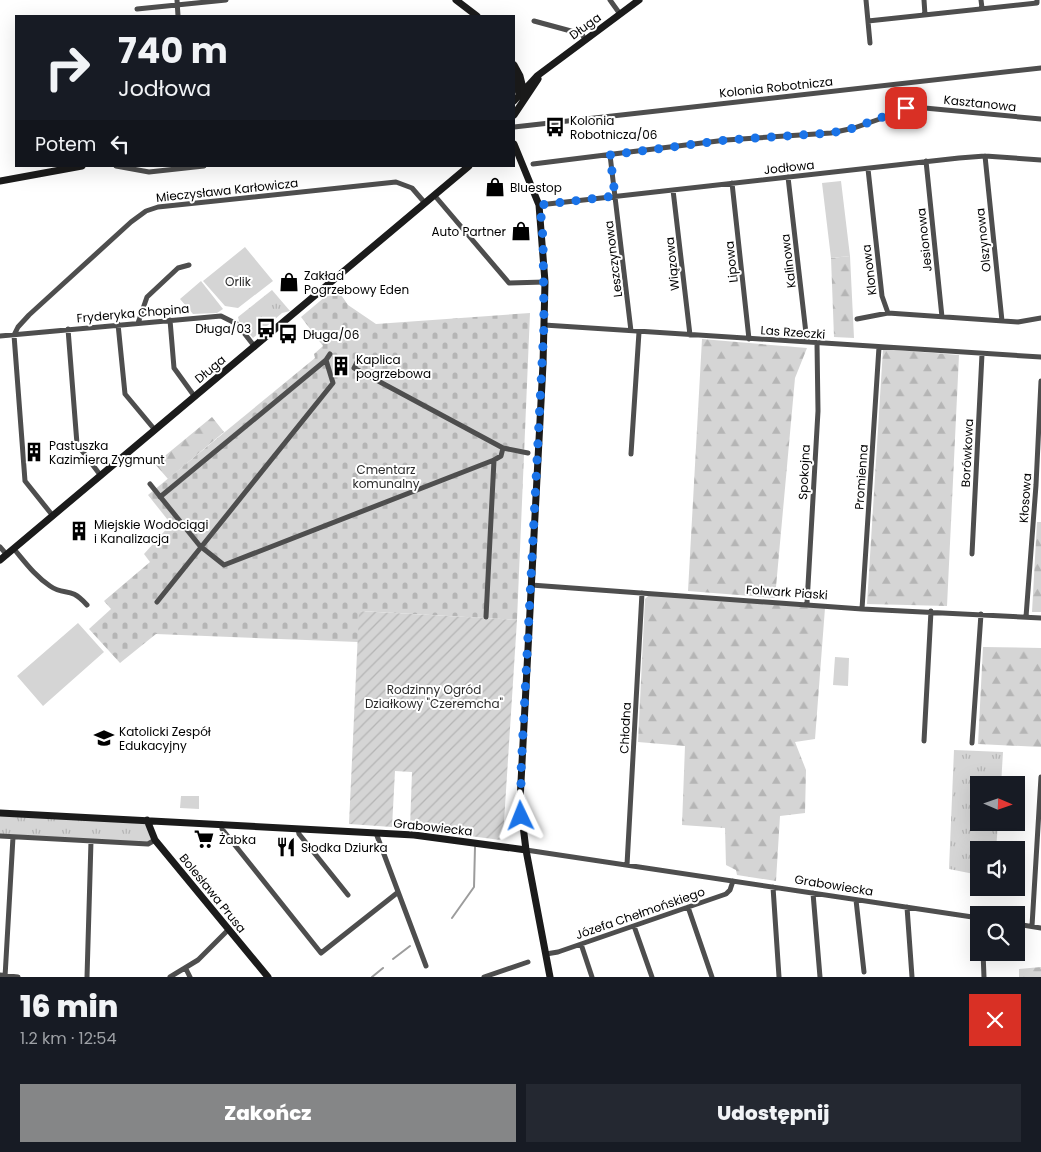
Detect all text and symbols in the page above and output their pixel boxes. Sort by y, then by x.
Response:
street label: Długa [566,9,604,43]
text: 740 m [118,26,228,75]
icon: right [35,35,100,100]
text: Jodłowa [118,73,211,104]
street label: Kolonia Robotnicza [718,73,834,101]
pin [885,87,927,129]
street label: Kasztanowa [943,91,1017,115]
icon: arrive [892,94,920,122]
place label: Kolonia Robotnicza/06 [570,112,658,143]
bus stop icon: Kolonia Robotnicza/06 [544,116,566,138]
icon: left [106,130,134,158]
text: Potem [35,131,96,158]
street label: Jodłowa [763,156,815,178]
street label: Mieczysława Karłowicza [155,174,299,206]
shop icon: Bluestop [484,176,506,198]
place label: Bluestop [510,179,562,196]
street label: Jesionowa [912,207,936,273]
street label: Olszynowa [971,207,995,273]
shop icon: Auto Partner [510,220,532,242]
street label: Leszczynowa [600,220,626,298]
place label: Auto Partner [431,223,507,240]
street label: Kalinowa [776,233,800,289]
street label: Wiązowa [661,236,683,292]
street label: Lipowa [720,240,742,284]
street label: Klonowa [857,244,881,296]
place label: Zakład Pogrzebowy Eden [304,267,409,298]
shop icon: Zakład Pogrzebowy Eden [278,271,300,293]
park label: Orlik [225,273,252,290]
street label: Fryderyka Chopina [76,300,190,326]
bus stop icon: Długa/03 [255,317,277,339]
place label: Długa/03 [195,320,251,337]
street label: Las Rzeczki [760,321,826,343]
bus stop icon: Długa/06 [277,323,299,345]
place label: Długa/06 [303,326,359,343]
street label: Długa [191,351,229,387]
place label: Kaplica pogrzebowa [356,351,431,382]
building icon: Kaplica pogrzebowa [330,355,352,377]
street label: Borówkowa [957,418,977,488]
place label: Pastuszka Kazimiera Zygmunt [49,437,165,468]
building icon: Pastuszka Kazimiera Zygmunt [23,441,45,463]
street label: Spokojna [794,444,814,500]
street label: Promienna [850,444,872,510]
park label: Cmentarz komunalny [352,461,420,492]
street label: Kłosowa [1015,473,1035,523]
place label: Miejskie Wodociągi i Kanalizacja [94,516,208,547]
building icon: Miejskie Wodociągi i Kanalizacja [68,520,90,542]
street label: Folwark Piaski [746,581,828,603]
park label: Rodzinny Ogród Działkowy "Czeremcha" [365,681,504,712]
street label: Chłodna [615,702,635,754]
place label: Katolicki Zespół Edukacyjny [119,723,211,754]
school or university icon: Katolicki Zespół Edukacyjny [93,727,115,749]
north arrow [970,776,1025,831]
map controls [970,776,1025,961]
position arrow [494,789,546,841]
street label: Grabowiecka [393,814,473,840]
supermarket icon: Żabka [193,828,215,850]
place label: Żabka [219,831,256,848]
restaurant icon: Słodka Dziurka [275,836,297,858]
place label: Słodka Dziurka [301,839,388,856]
button: sound [970,841,1025,896]
street label: Bolesława Prusa [176,850,250,936]
street label: Grabowiecka [793,870,875,900]
street label: Józefa Chełmońskiego [573,883,707,943]
button: search [970,906,1025,961]
text: 16 min [20,985,118,1028]
button: close [969,994,1021,1046]
text: 1.2 km · 12:54 [20,1027,116,1050]
button: Zakończ [20,1084,516,1142]
button: Udostępnij [526,1084,1021,1142]

